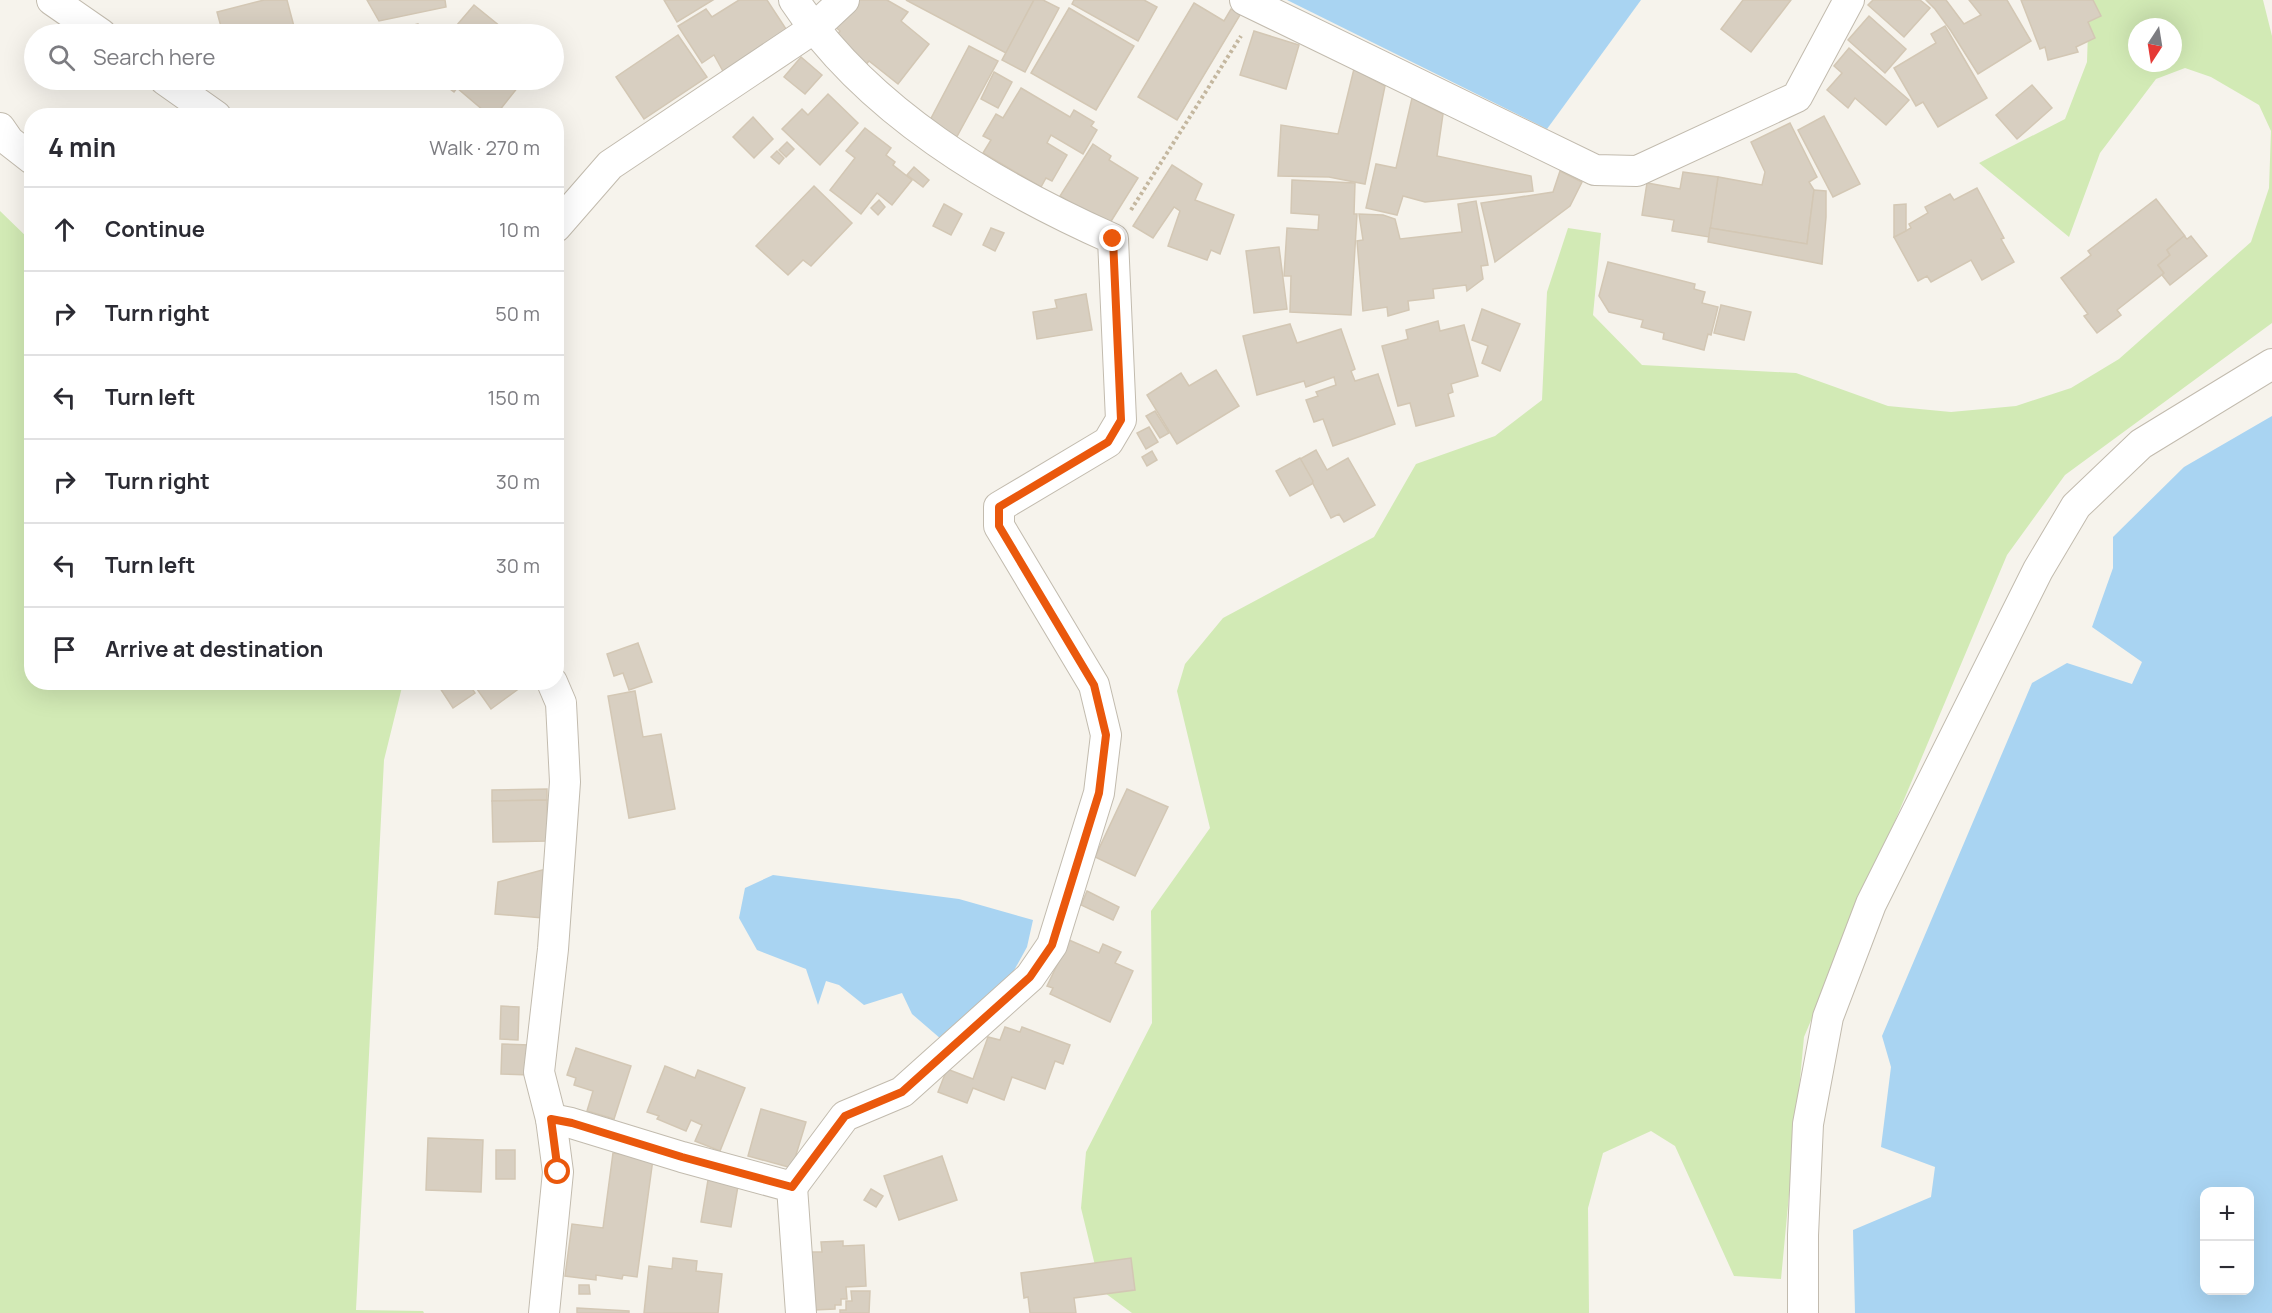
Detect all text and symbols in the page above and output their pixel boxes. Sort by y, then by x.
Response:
north arrow [2128,18,2182,72]
search box [24,24,564,90]
icon: search [45,41,78,74]
text: Search here [93,42,215,72]
text: 4 min [48,129,116,165]
text: Walk · 270 m [429,134,540,161]
icon: ahead [48,213,81,246]
text: Continue [105,214,205,244]
text: 10 m [499,216,540,243]
route end [1099,225,1125,251]
icon: right [48,297,81,330]
text: Turn right [105,298,210,328]
text: 50 m [495,300,540,327]
icon: left [48,381,81,414]
text: Turn left [105,382,195,412]
text: 150 m [487,384,540,411]
icon: right [48,465,81,498]
text: Turn right [105,466,210,496]
text: 30 m [496,468,540,495]
icon: left [48,549,81,582]
text: Turn left [105,550,195,580]
text: 30 m [496,552,540,579]
icon: arrive [48,633,81,666]
text: Arrive at destination [105,634,323,664]
route start [544,1158,570,1184]
map controls [2200,1187,2254,1295]
button: + [2200,1187,2254,1241]
button: − [2200,1241,2254,1295]

